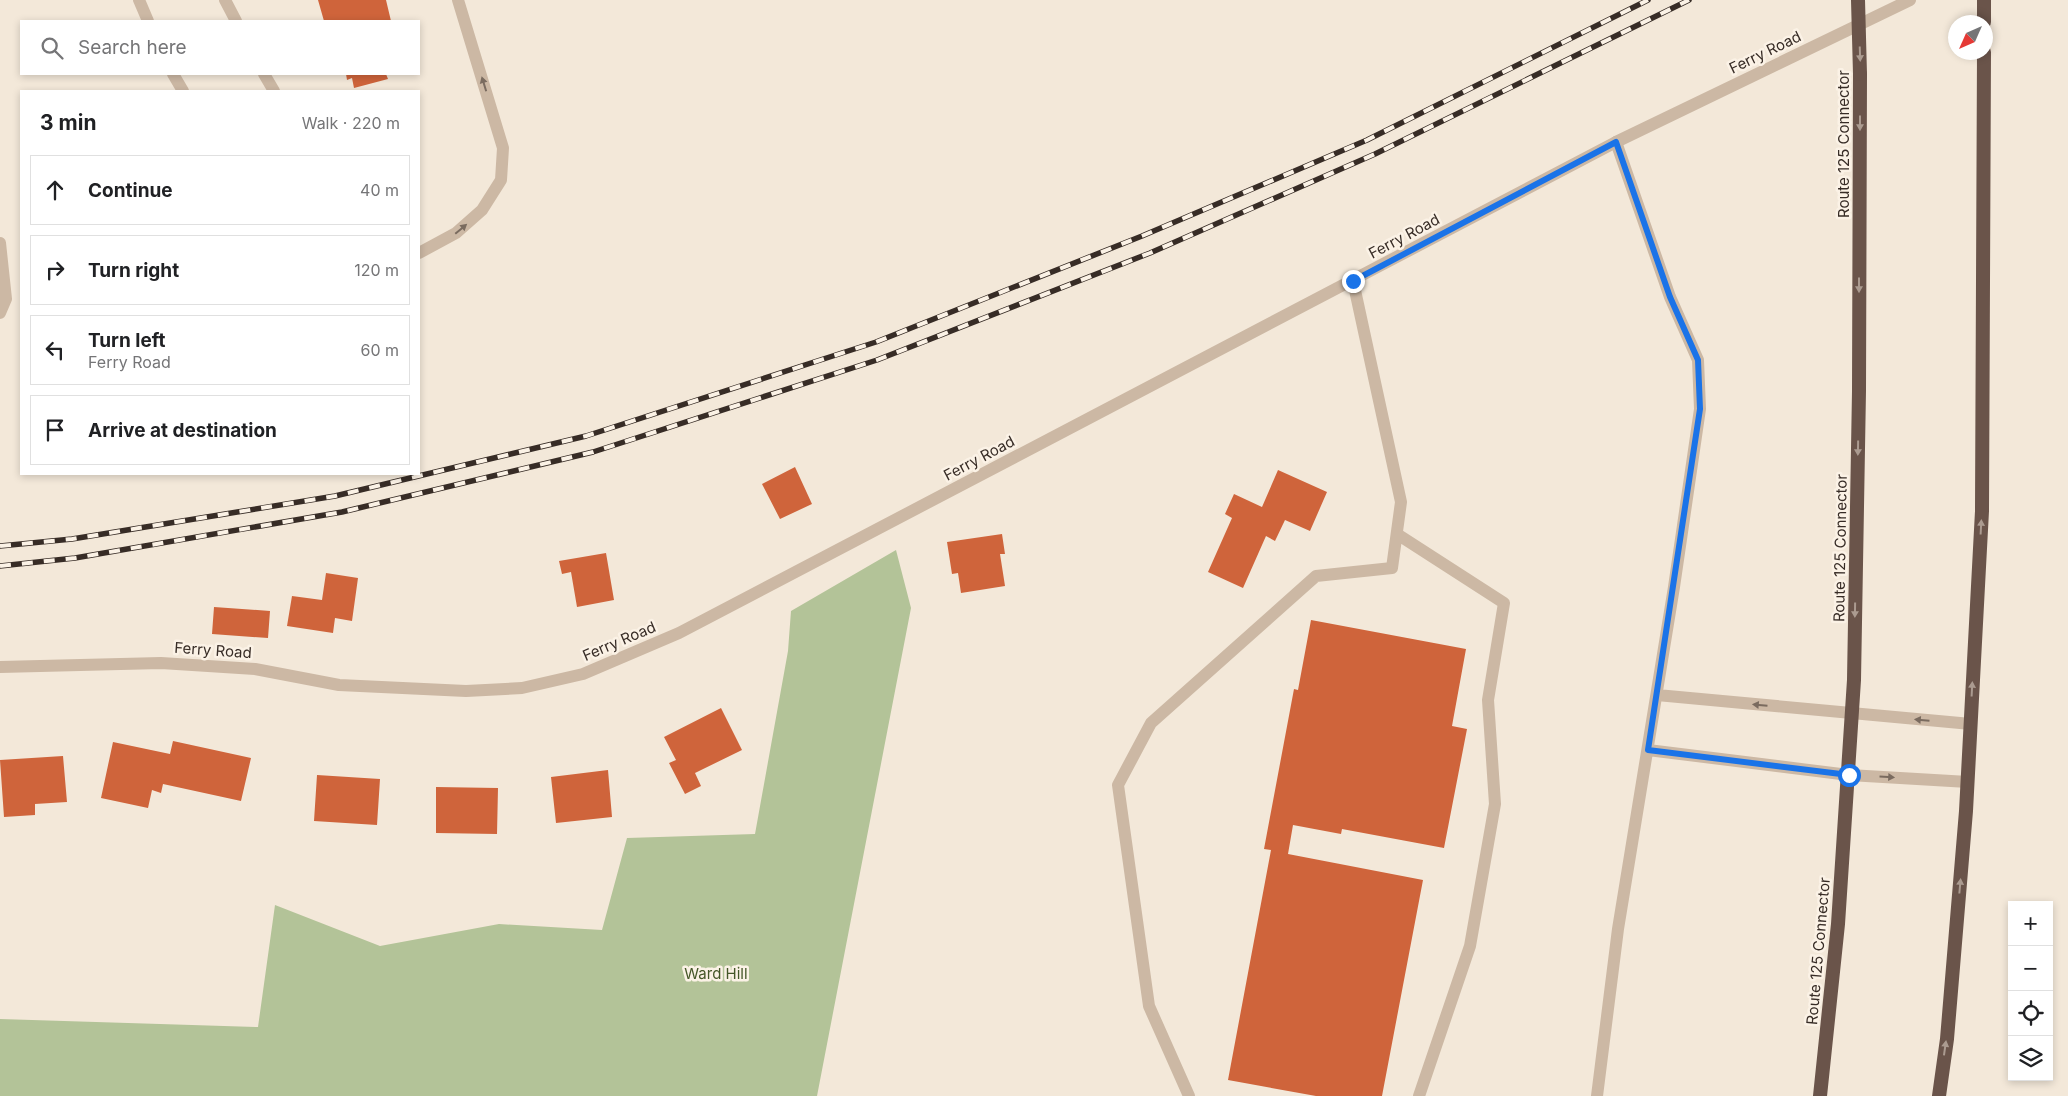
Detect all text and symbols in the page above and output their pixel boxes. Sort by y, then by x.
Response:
north arrow [1948,15,1993,60]
search box [20,20,420,75]
street label: Ferry Road [1726,26,1804,78]
icon: search [38,34,66,62]
text: Search here [78,36,187,59]
one-way arrow [1856,47,1864,63]
street label: Route 125 Connector [1834,70,1853,218]
one-way arrow [479,77,487,92]
text: 3 min [40,110,96,135]
text: Walk · 220 m [302,113,400,133]
one-way arrow [1856,115,1864,131]
icon: ahead [41,176,69,204]
text: Continue [88,179,173,202]
text: 40 m [360,180,399,200]
street label: Ferry Road [1365,209,1443,263]
one-way arrow [454,223,467,234]
icon: right [41,256,69,284]
text: Turn right [88,259,179,282]
text: 120 m [354,260,399,280]
route end [1342,270,1365,293]
one-way arrow [1855,277,1863,293]
text: Turn left [88,329,166,352]
icon: left [41,336,69,364]
text: 60 m [360,340,399,360]
text: Ferry Road [88,352,171,372]
icon: arrive [41,416,69,444]
text: Arrive at destination [88,419,277,442]
street label: Ferry Road [940,431,1018,485]
one-way arrow [1854,440,1862,456]
street label: Route 125 Connector [1829,473,1851,622]
one-way arrow [1978,518,1986,534]
one-way arrow [1851,602,1859,618]
street label: Ferry Road [580,617,658,665]
street label: Ferry Road [174,638,252,662]
one-way arrow [1969,681,1977,697]
one-way arrow [1752,701,1768,709]
one-way arrow [1914,715,1930,723]
route start [1838,764,1861,787]
one-way arrow [1879,774,1895,782]
street label: Route 125 Connector [1802,876,1834,1026]
one-way arrow [1956,878,1964,894]
map controls [2008,901,2053,1081]
button: + [2008,901,2053,946]
button: − [2008,946,2053,991]
park label: Ward Hill [684,964,748,983]
button: locate [2008,991,2053,1036]
button: layers [2008,1036,2053,1081]
one-way arrow [1942,1039,1950,1055]

